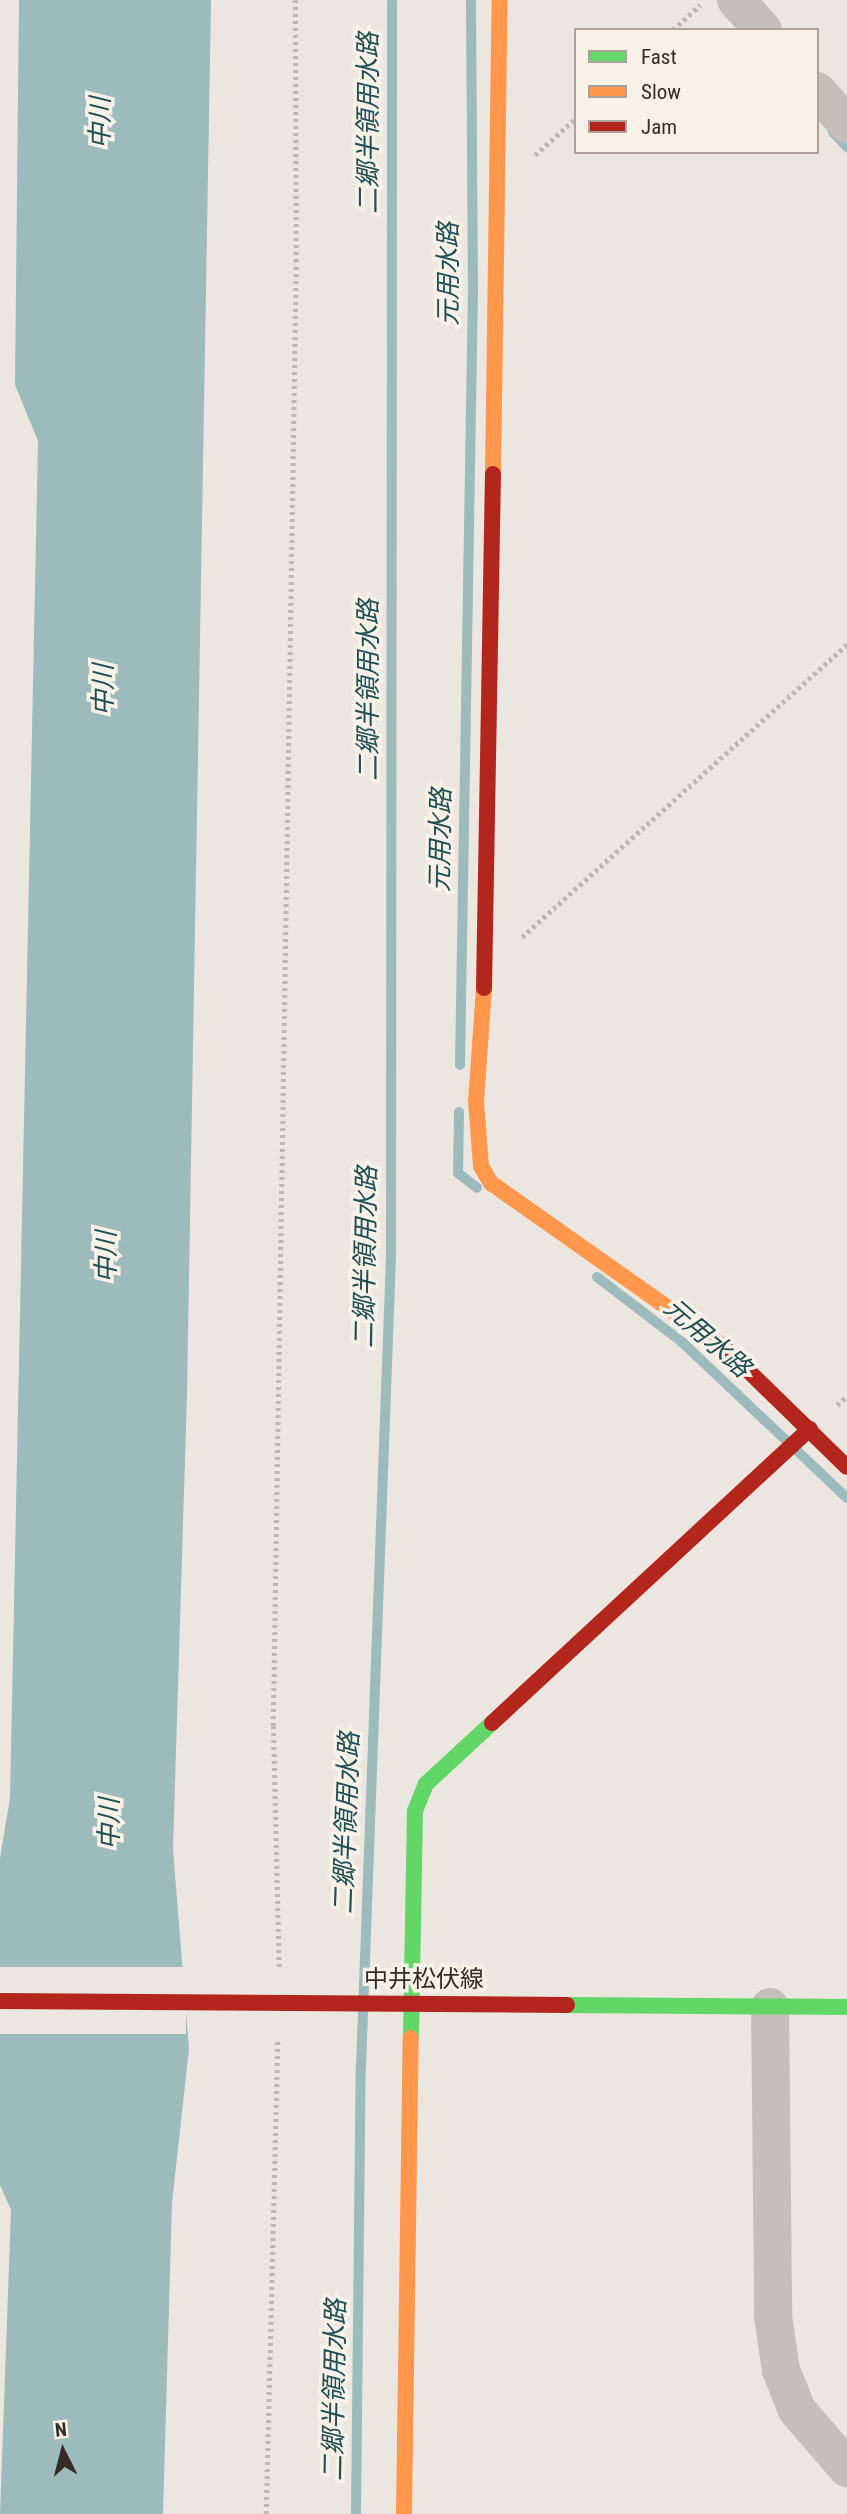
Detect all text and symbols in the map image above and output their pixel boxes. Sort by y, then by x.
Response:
legend [574,28,819,154]
water label: 二郷半領用水路 [353,32,385,214]
text: Fast [641,45,677,69]
text: Slow [641,80,681,104]
water label: 中川 [85,97,117,149]
text: Jam [641,115,677,139]
water label: 元用水路 [433,222,465,326]
water label: 二郷半領用水路 [353,599,385,781]
water label: 中川 [88,664,120,716]
water label: 元用水路 [424,788,458,892]
water label: 二郷半領用水路 [349,1166,383,1348]
water label: 中川 [91,1231,123,1283]
water label: 元用水路 [658,1292,756,1384]
water label: 二郷半領用水路 [328,1732,366,1914]
water label: 中川 [94,1798,126,1850]
street label: 中井松伏線 [364,1966,484,1994]
water label: 二郷半領用水路 [318,2299,352,2481]
north arrow [28,2416,98,2486]
text: N [54,2418,68,2442]

